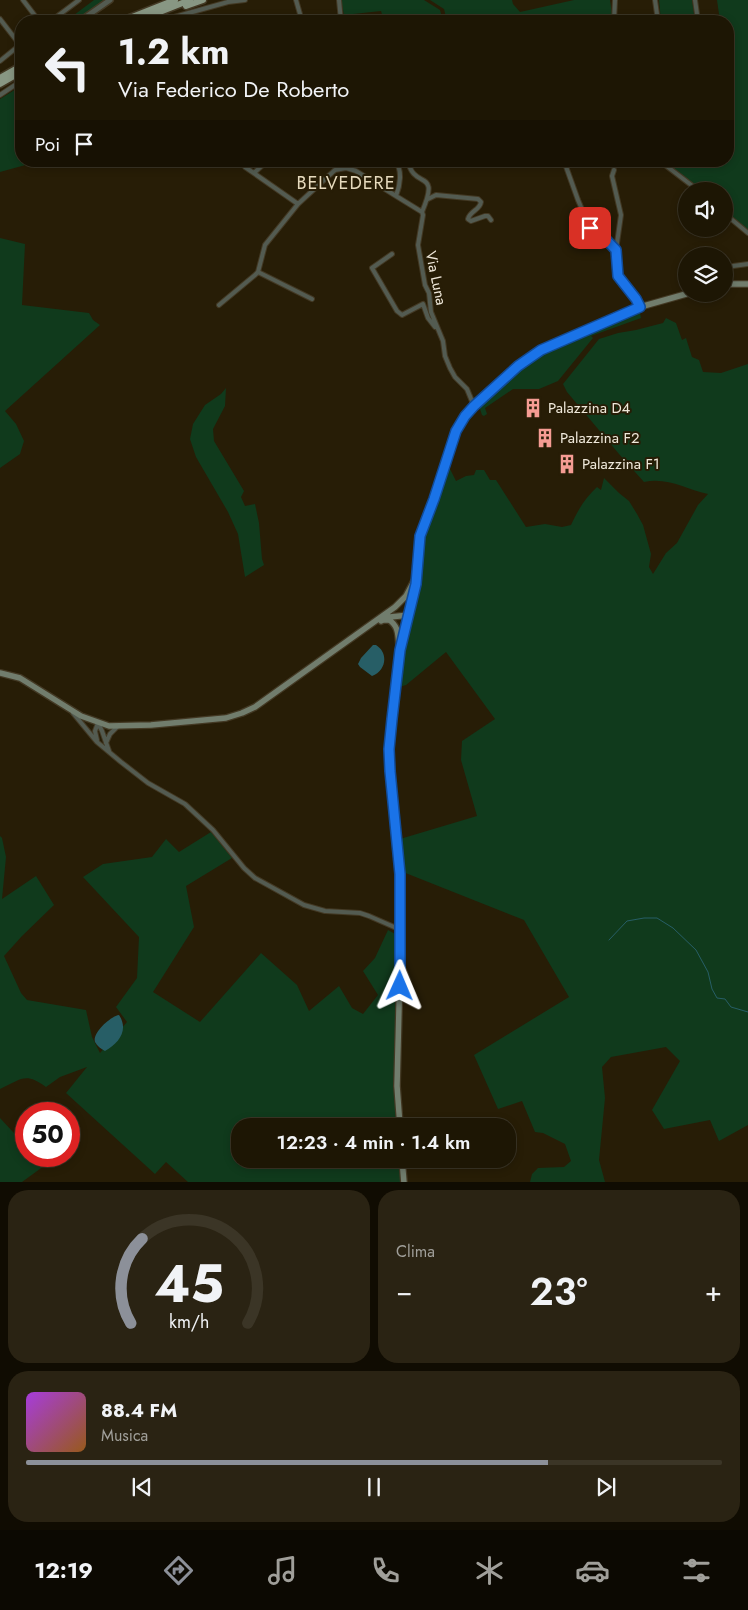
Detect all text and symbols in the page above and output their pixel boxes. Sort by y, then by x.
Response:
text: 1.2 km [118,27,229,77]
icon: left [35,35,100,100]
text: Via Federico De Roberto [118,73,349,105]
icon: arrive [70,130,98,158]
text: Poi [35,131,60,158]
district label: BELVEDERE [296,170,396,196]
map controls [678,182,733,302]
button: sound [678,182,733,237]
pin [569,207,611,249]
icon: arrive [576,214,604,242]
button: layers [678,247,733,302]
street label: Via Luna [420,249,452,307]
building icon: Palazzina D4 [522,397,544,419]
place label: Palazzina D4 [548,397,631,419]
building icon: Palazzina F2 [534,427,556,449]
place label: Palazzina F2 [560,427,639,449]
building icon: Palazzina F1 [556,453,578,475]
place label: Palazzina F1 [582,453,660,475]
position arrow [373,959,425,1011]
speed limit sign: 50 [15,1102,80,1167]
text: 12:23 · 4 min · 1.4 km [277,1129,470,1156]
text: Clima [396,1240,435,1263]
text: 45 [154,1246,224,1322]
text: 23° [530,1264,587,1319]
text: − [396,1271,413,1312]
text: + [705,1271,722,1312]
text: km/h [169,1309,209,1335]
text: 88.4 FM [101,1397,177,1424]
text: Musica [101,1424,148,1447]
icon: previous [128,1473,156,1501]
icon: pause [360,1473,388,1501]
icon: next [592,1473,620,1501]
icon: directions [161,1553,196,1588]
icon: music [265,1553,300,1588]
icon: phone [368,1553,403,1588]
icon: climate [472,1553,507,1588]
icon: car [575,1553,610,1588]
icon: filters [679,1553,714,1588]
text: 12:19 [34,1554,93,1586]

